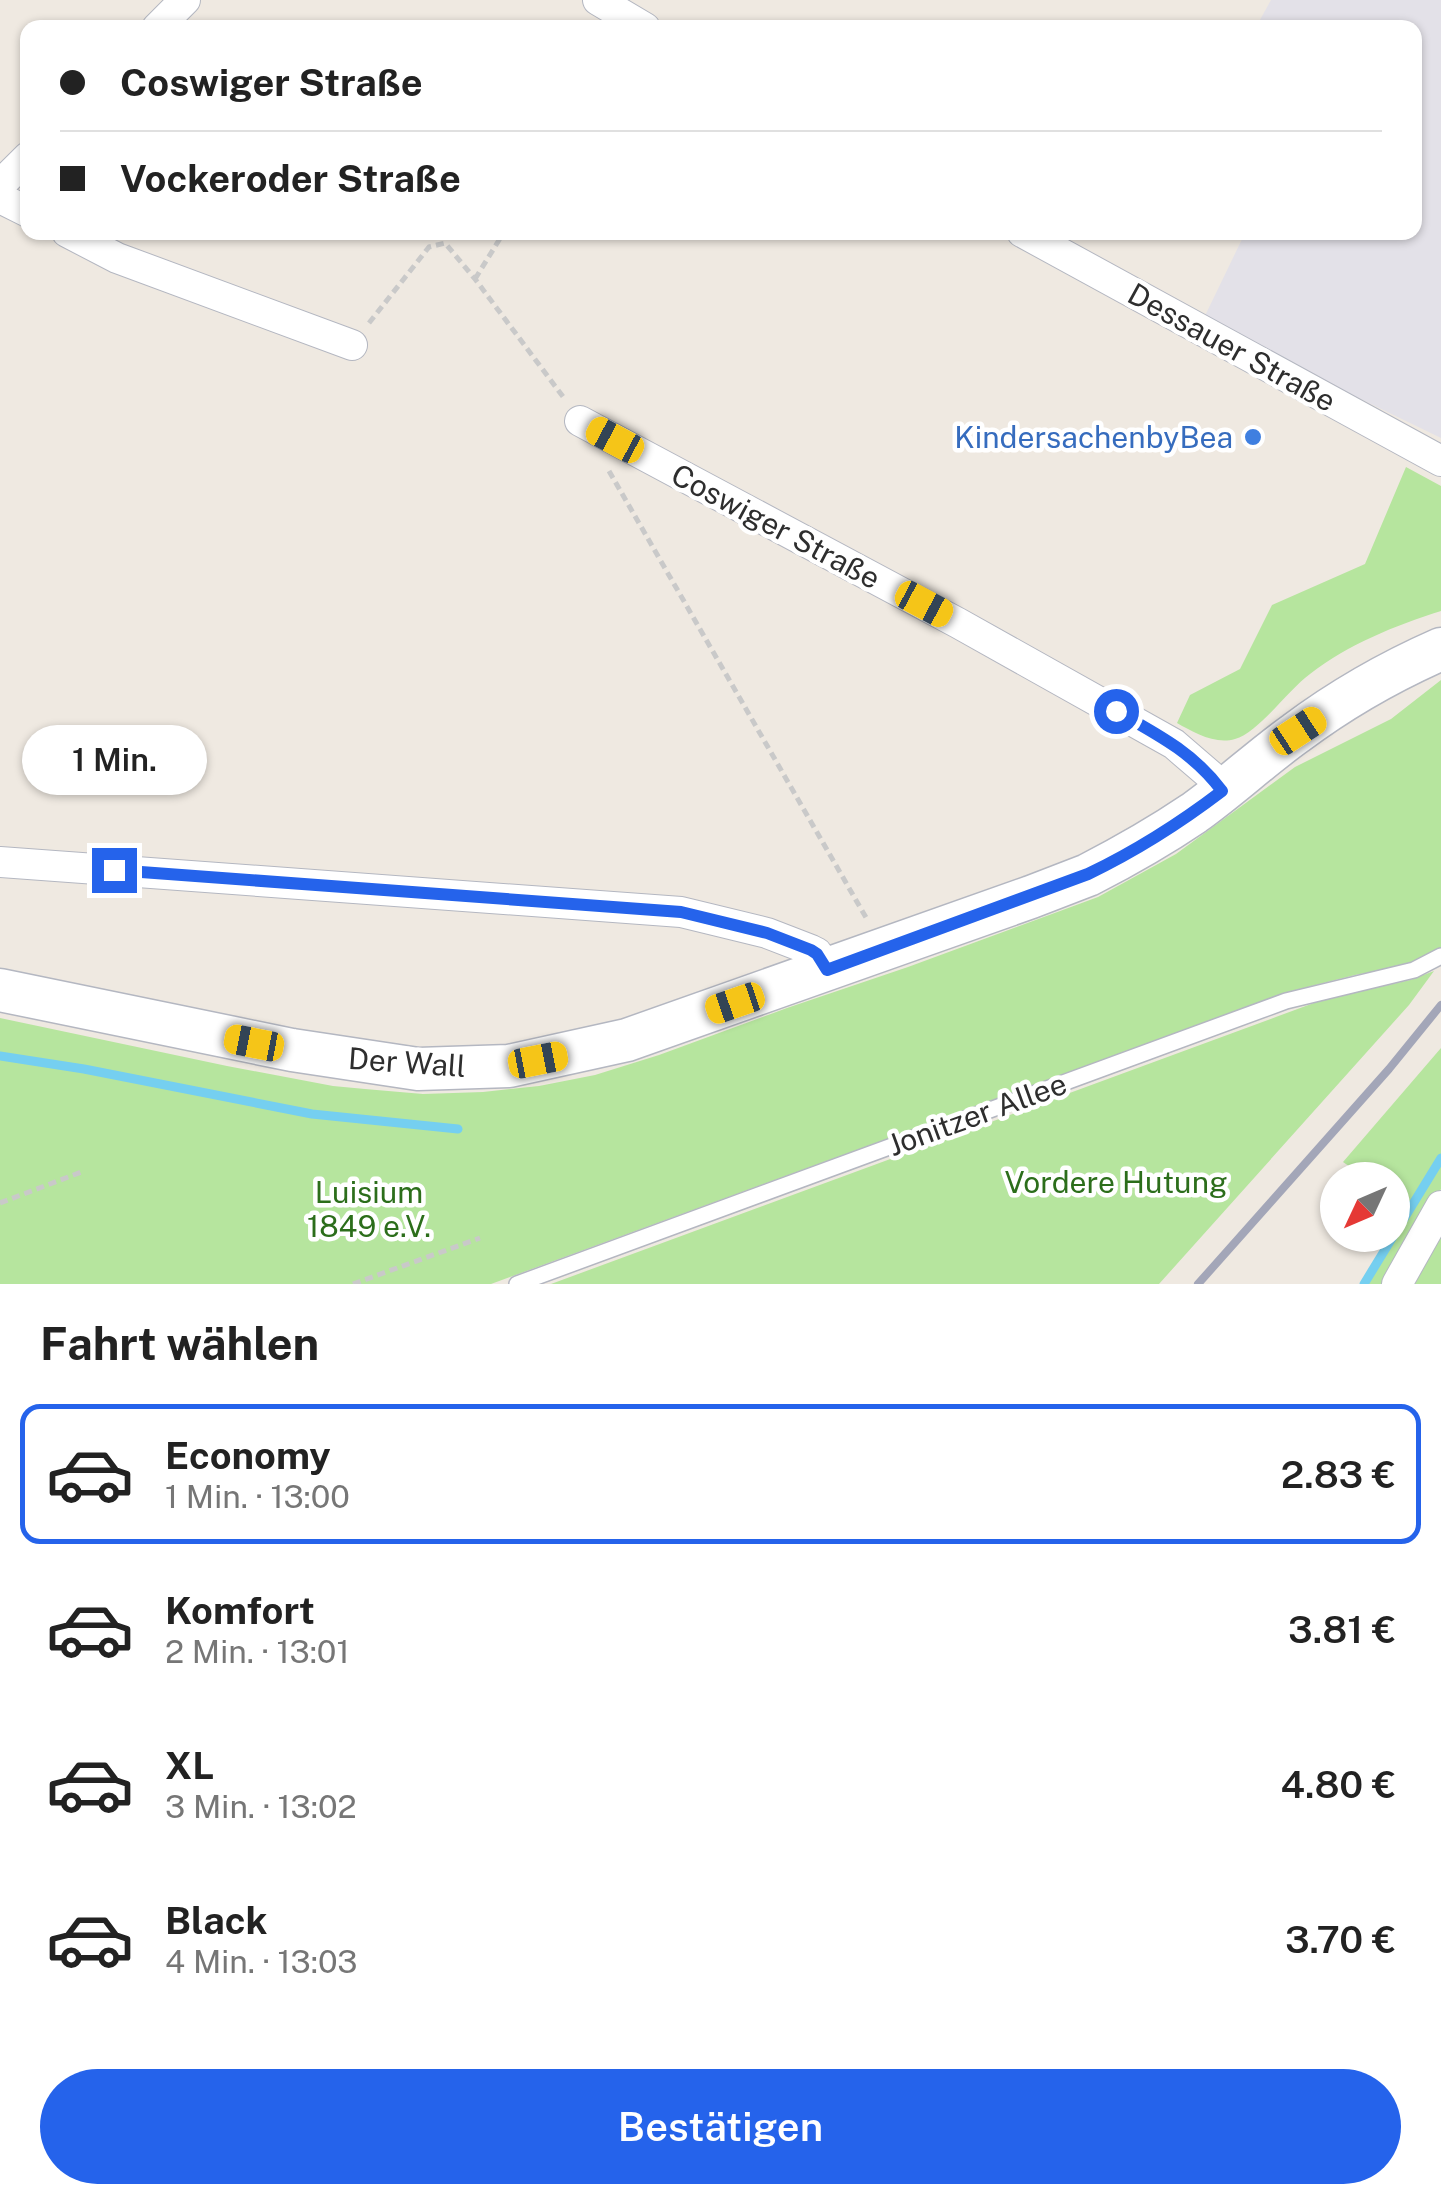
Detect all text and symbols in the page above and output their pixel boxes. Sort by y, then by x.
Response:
text: Coswiger Straße [120,60,423,105]
text: Vockeroder Straße [120,156,461,201]
street label: Dessauer Straße [1122,275,1342,419]
car [581,413,649,467]
place label: KindersachenbyBea [954,419,1233,455]
marker: KindersachenbyBea [1242,426,1264,448]
street label: Coswiger Straße [665,456,887,596]
car [890,577,958,631]
route start [1094,689,1139,734]
car [1265,702,1331,760]
callout: 1 Min. [22,725,206,795]
text: 1 Min. [72,741,157,778]
route end [92,848,137,893]
car [702,979,768,1027]
car [222,1023,286,1063]
street label: Der Wall [347,1040,467,1084]
car [506,1040,570,1080]
street label: Jonitzer Allee [883,1065,1071,1163]
north arrow [1320,1162,1410,1252]
map controls [1320,1162,1410,1252]
park label: Vordere Hutung [1004,1164,1228,1200]
park label: Luisium 1849 e.V. [307,1174,431,1244]
text: Fahrt wählen [40,1317,319,1370]
icon: car [45,1429,135,1519]
text: Economy [165,1433,331,1478]
text: 2.83 € [1281,1452,1396,1497]
text: 1 Min. · 13:00 [165,1478,350,1515]
icon: car [45,1584,135,1674]
text: Komfort [165,1588,315,1633]
text: 3.81 € [1288,1607,1396,1652]
text: 2 Min. · 13:01 [165,1633,349,1670]
icon: car [45,1739,135,1829]
text: XL [165,1743,214,1788]
text: 4.80 € [1280,1762,1396,1807]
text: 3 Min. · 13:02 [165,1788,357,1825]
icon: car [45,1894,135,1984]
text: Black [165,1898,268,1943]
text: 3.70 € [1285,1917,1396,1962]
text: 4 Min. · 13:03 [165,1943,357,1980]
button: Bestätigen [40,2069,1401,2184]

